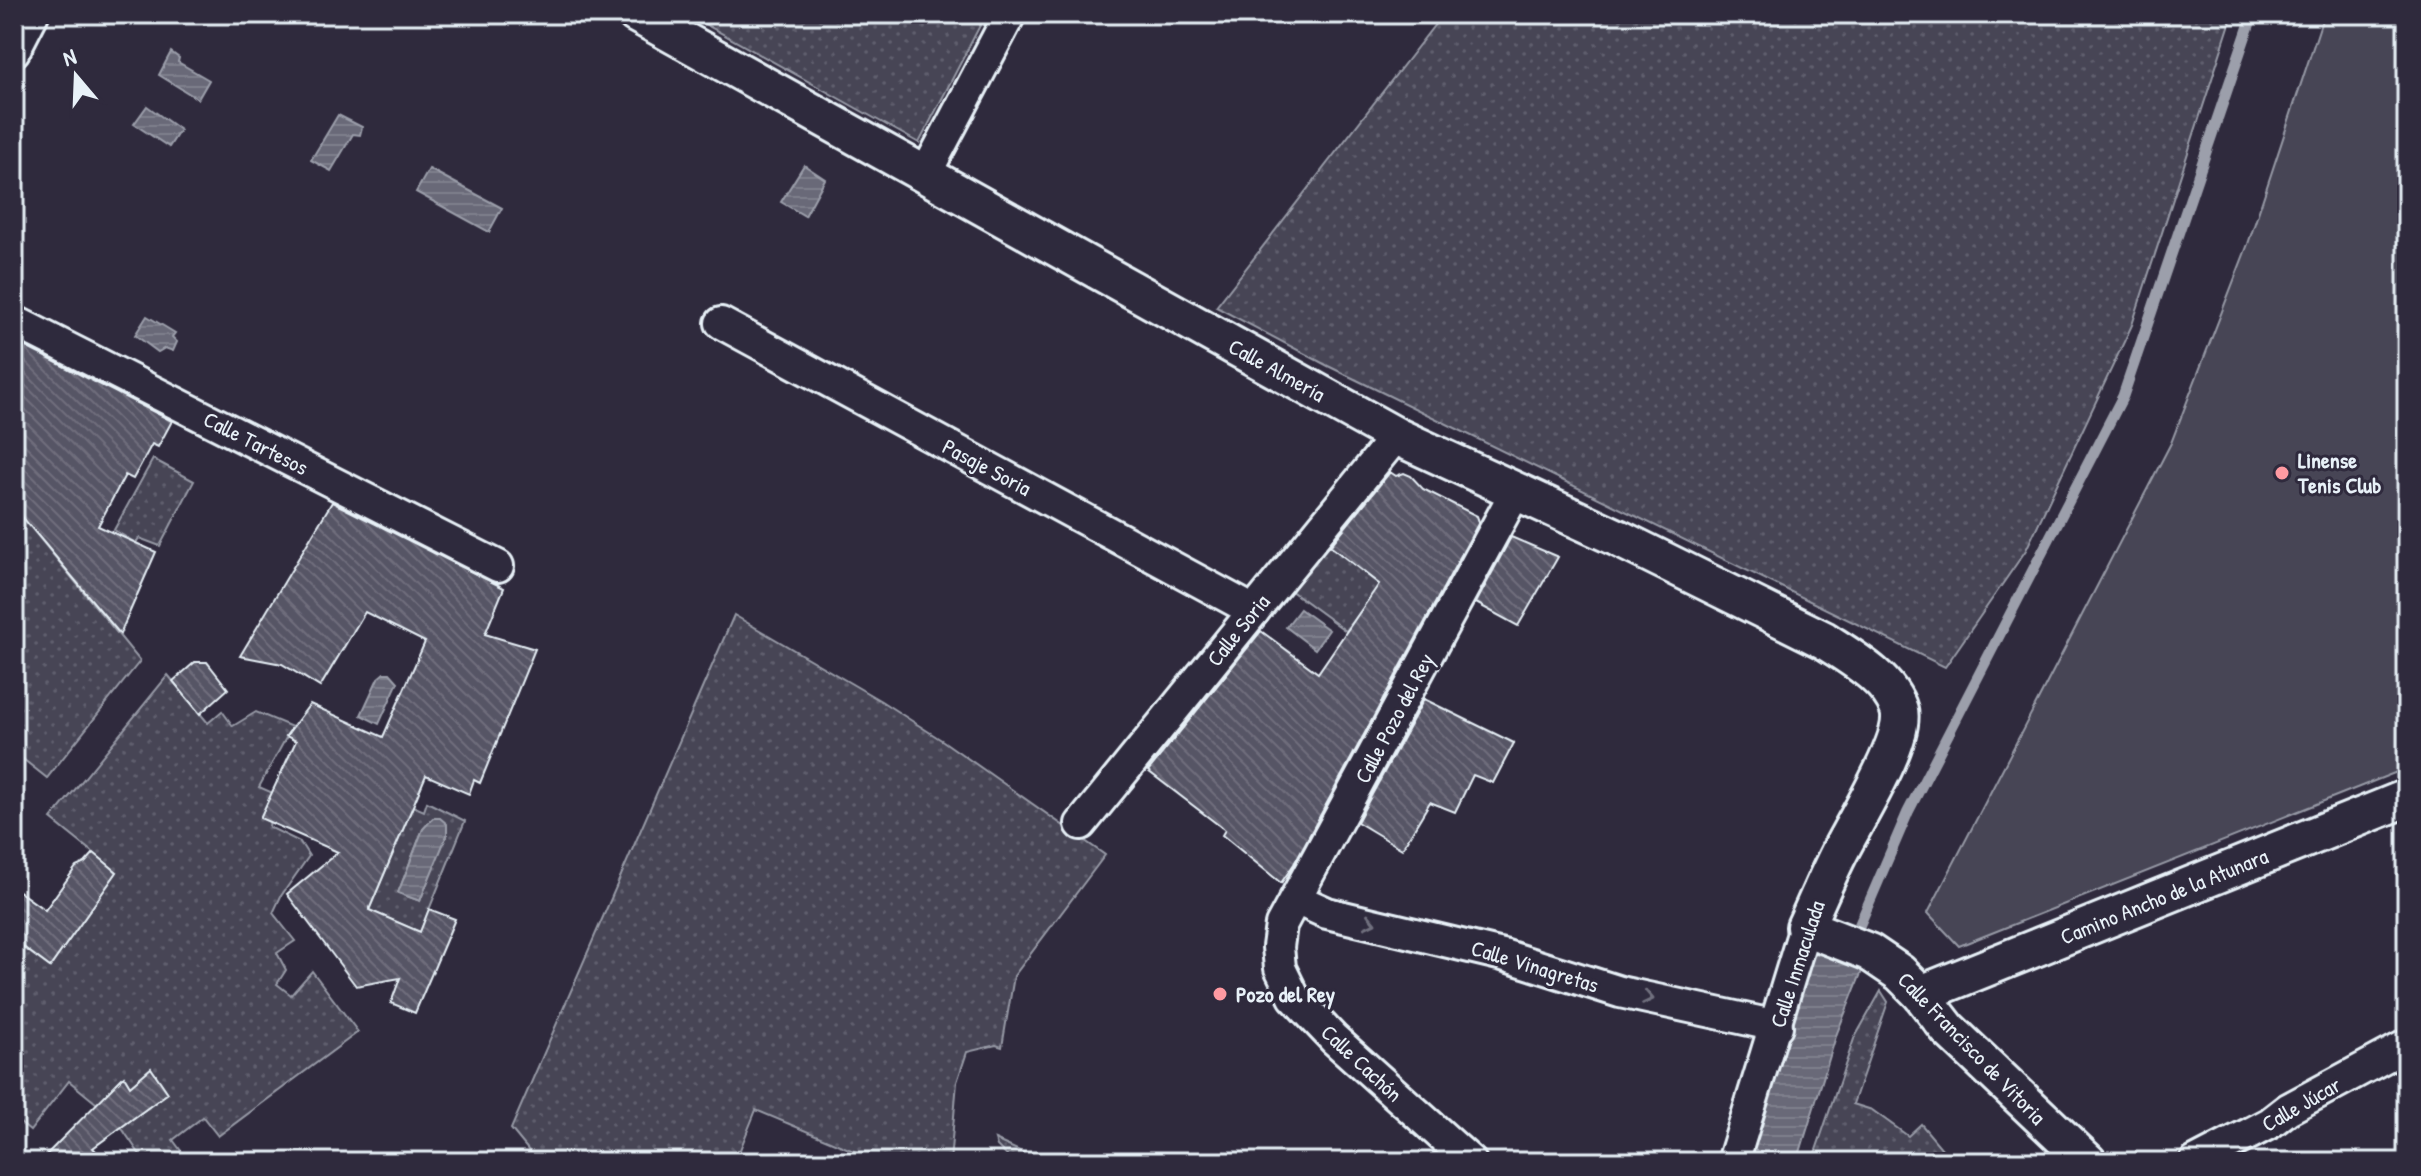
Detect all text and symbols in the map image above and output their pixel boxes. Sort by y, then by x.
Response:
north arrow [36,36,116,116]
text: N [59,41,80,73]
street label: Calle Almería [1223,331,1331,409]
street label: Calle Tartesos [199,404,313,482]
street label: Pasaje Soria [937,431,1037,503]
place label: Linense Tenis Club [2297,445,2381,500]
marker: Linense Tenis Club [2273,464,2291,482]
street label: Calle Soria [1200,587,1277,672]
street label: Calle Pozo del Rey [1347,648,1441,788]
street label: Camino Ancho de la Atunara [2056,840,2273,951]
street label: Calle Inmaculada [1762,896,1832,1031]
one-way arrow [1363,913,1377,930]
street label: Calle Vinagretas [1468,932,1602,1000]
street label: Calle Francisco de Vitoria [1891,965,2053,1131]
place label: Pozo del Rey [1236,979,1336,1010]
marker: Pozo del Rey [1211,985,1229,1003]
one-way arrow [1641,989,1654,1006]
street label: Calle Cachón [1315,1018,1409,1108]
street label: Calle Júcar [2256,1069,2346,1139]

